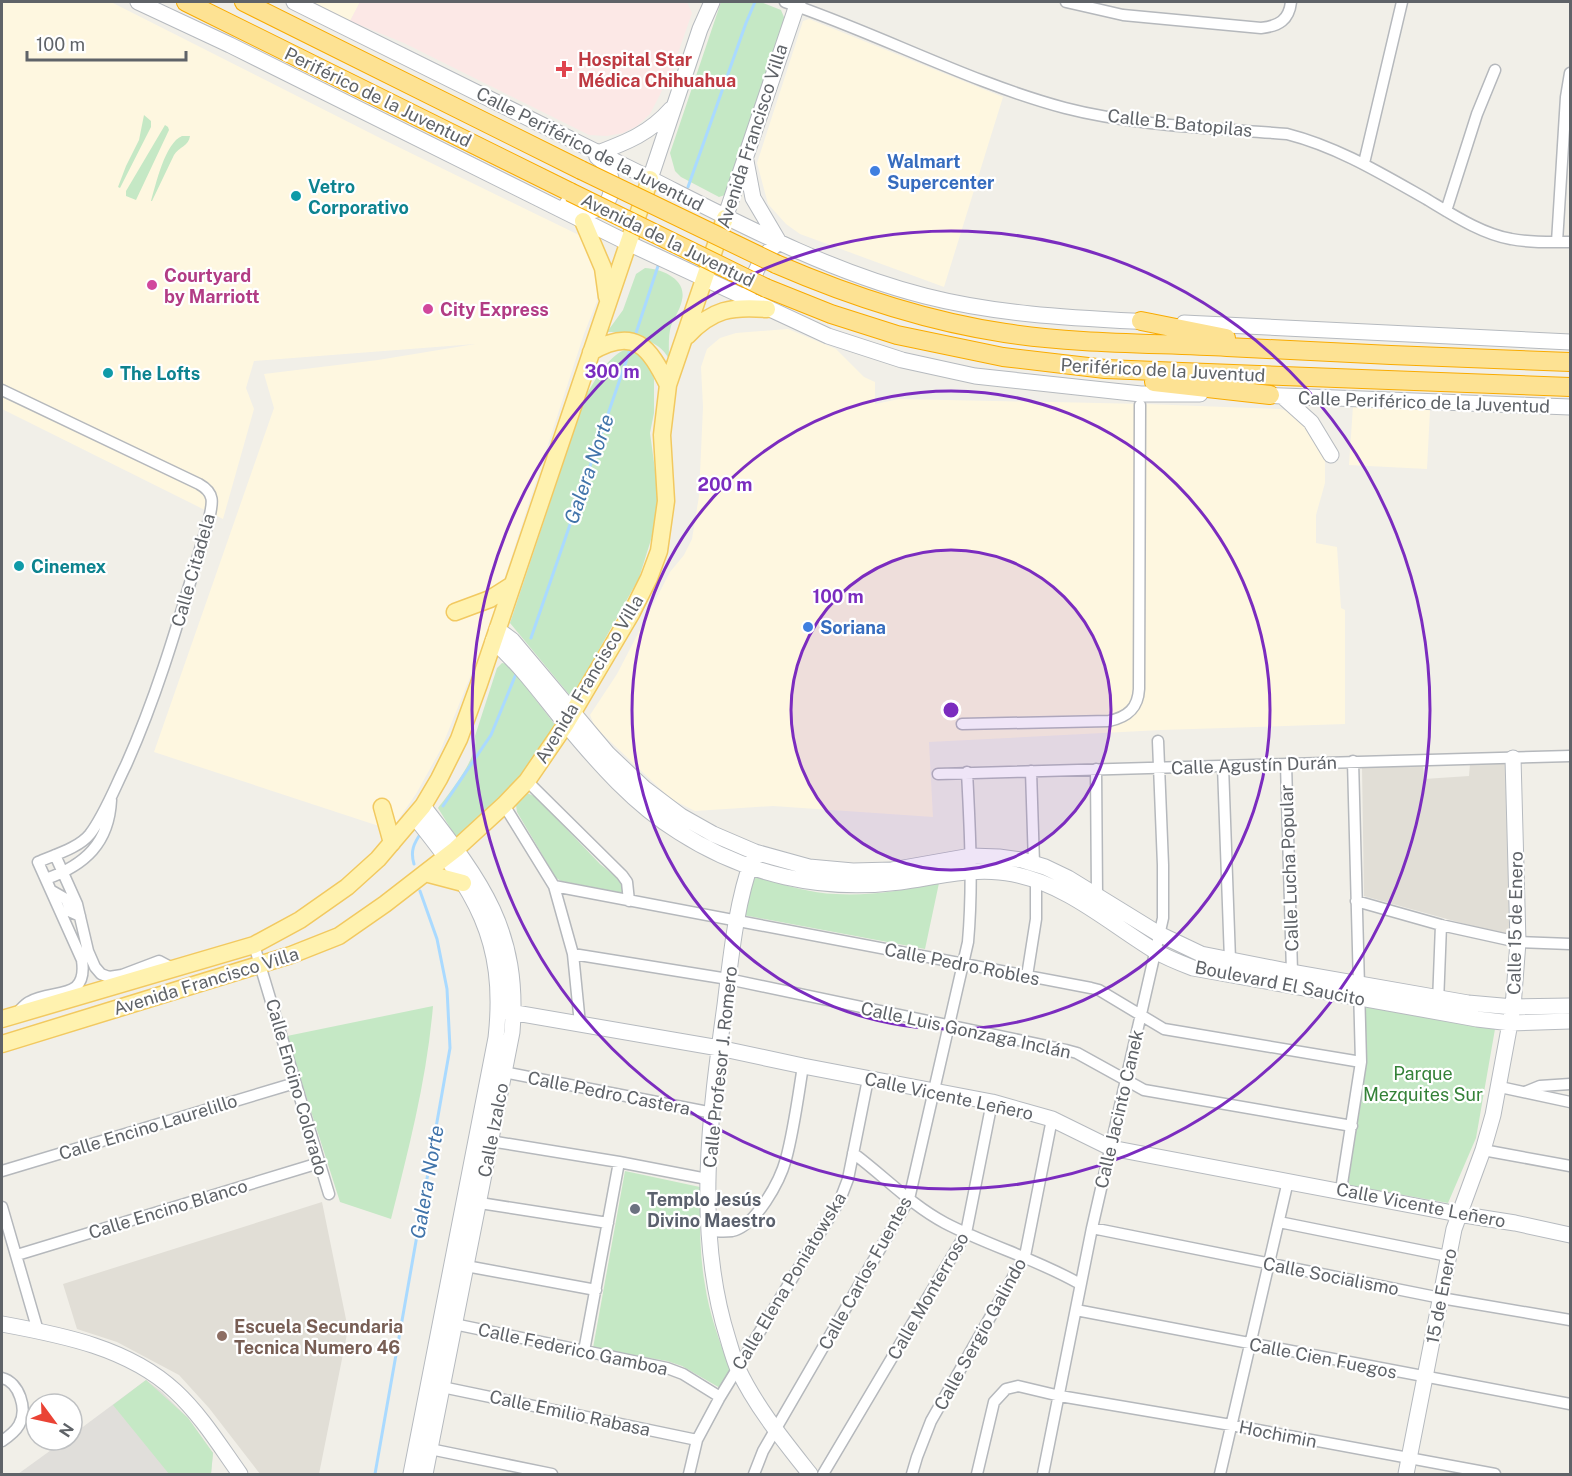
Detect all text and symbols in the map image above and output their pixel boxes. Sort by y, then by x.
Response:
scale bar [27,24,186,62]
text: 100 m [36,34,85,55]
street label: Avenida Francisco Villa [712,41,792,231]
street label: Periférico de la Juventud [281,43,475,151]
place label: Hospital Star Médica Chihuahua [578,49,736,91]
marker: Hospital Star Médica Chihuahua [555,60,573,78]
street label: Calle Periférico de la Juventud [473,82,707,216]
street label: Calle B. Batopilas [1107,105,1253,141]
place label: Walmart Supercenter [887,151,995,193]
marker: Walmart Supercenter [868,164,882,178]
place label: Vetro Corporativo [308,176,409,218]
marker: Vetro Corporativo [289,189,303,203]
street label: Avenida de la Juventud [578,189,758,291]
place label: Courtyard by Marriott [164,265,260,307]
marker: Courtyard by Marriott [145,278,159,292]
place label: City Express [440,299,549,320]
marker: City Express [421,302,435,316]
street label: Periférico de la Juventud [1060,354,1266,386]
text: 300 m [584,361,640,382]
place label: The Lofts [120,363,200,384]
marker: The Lofts [101,366,115,380]
street label: Calle Periférico de la Juventud [1298,387,1550,417]
water label: Galera Norte [559,411,619,527]
text: 200 m [698,474,752,495]
street label: Calle Citadela [167,511,219,629]
place label: Cinemex [31,556,107,577]
marker: Cinemex [12,559,26,573]
text: 100 m [812,586,864,607]
street label: Avenida Francisco Villa [530,591,648,767]
place label: Soriana [820,617,886,638]
marker: Soriana [801,620,815,634]
centre of rings [941,700,961,720]
street label: Calle Agustín Durán [1171,752,1337,778]
street label: Calle Lucha Popular [1276,784,1302,952]
street label: Calle 15 de Enero [1503,851,1527,995]
street label: Calle Pedro Robles [883,939,1041,989]
street label: Avenida Francisco Villa [111,943,301,1019]
street label: Boulevard El Saucito [1193,956,1367,1010]
street label: Calle Profesor J. Romero [699,965,741,1169]
street label: Calle Encino Colorado [262,996,332,1178]
street label: Calle Luis Gonzaga Inclán [859,997,1073,1063]
street label: Calle Jacinto Canek [1091,1028,1147,1190]
park label: Parque Mezquites Sur [1363,1063,1483,1105]
street label: Calle Pedro Castera [526,1067,692,1119]
street label: Calle Vicente Leñero [863,1068,1035,1124]
street label: Calle Izalco [474,1081,512,1179]
street label: Calle Encino Laurelillo [56,1090,240,1164]
water label: Galera Norte [405,1123,449,1241]
street label: Calle Encino Blanco [86,1175,250,1243]
street label: Calle Vicente Leñero [1335,1178,1507,1232]
place label: Templo Jesús Divino Maestro [647,1189,776,1231]
street label: Calle Elena Poniatowska [728,1189,850,1373]
street label: Calle Carlos Fuentes [814,1193,916,1353]
marker: Templo Jesús Divino Maestro [628,1202,642,1216]
street label: Calle Monterroso [883,1229,973,1363]
street label: 15 de Enero [1421,1246,1461,1346]
street label: Calle Socialismo [1261,1253,1401,1299]
street label: Calle Sergio Galindo [930,1254,1030,1414]
place label: Escuela Secundaria Tecnica Numero 46 [234,1316,403,1358]
street label: Calle Federico Gamboa [476,1319,670,1379]
marker: Escuela Secundaria Tecnica Numero 46 [215,1329,229,1343]
street label: Calle Cien Fuegos [1247,1333,1399,1383]
street label: Calle Emilio Rabasa [488,1386,652,1440]
north arrow [24,1392,84,1452]
street label: Hochimin [1237,1416,1319,1452]
text: N [55,1419,78,1440]

